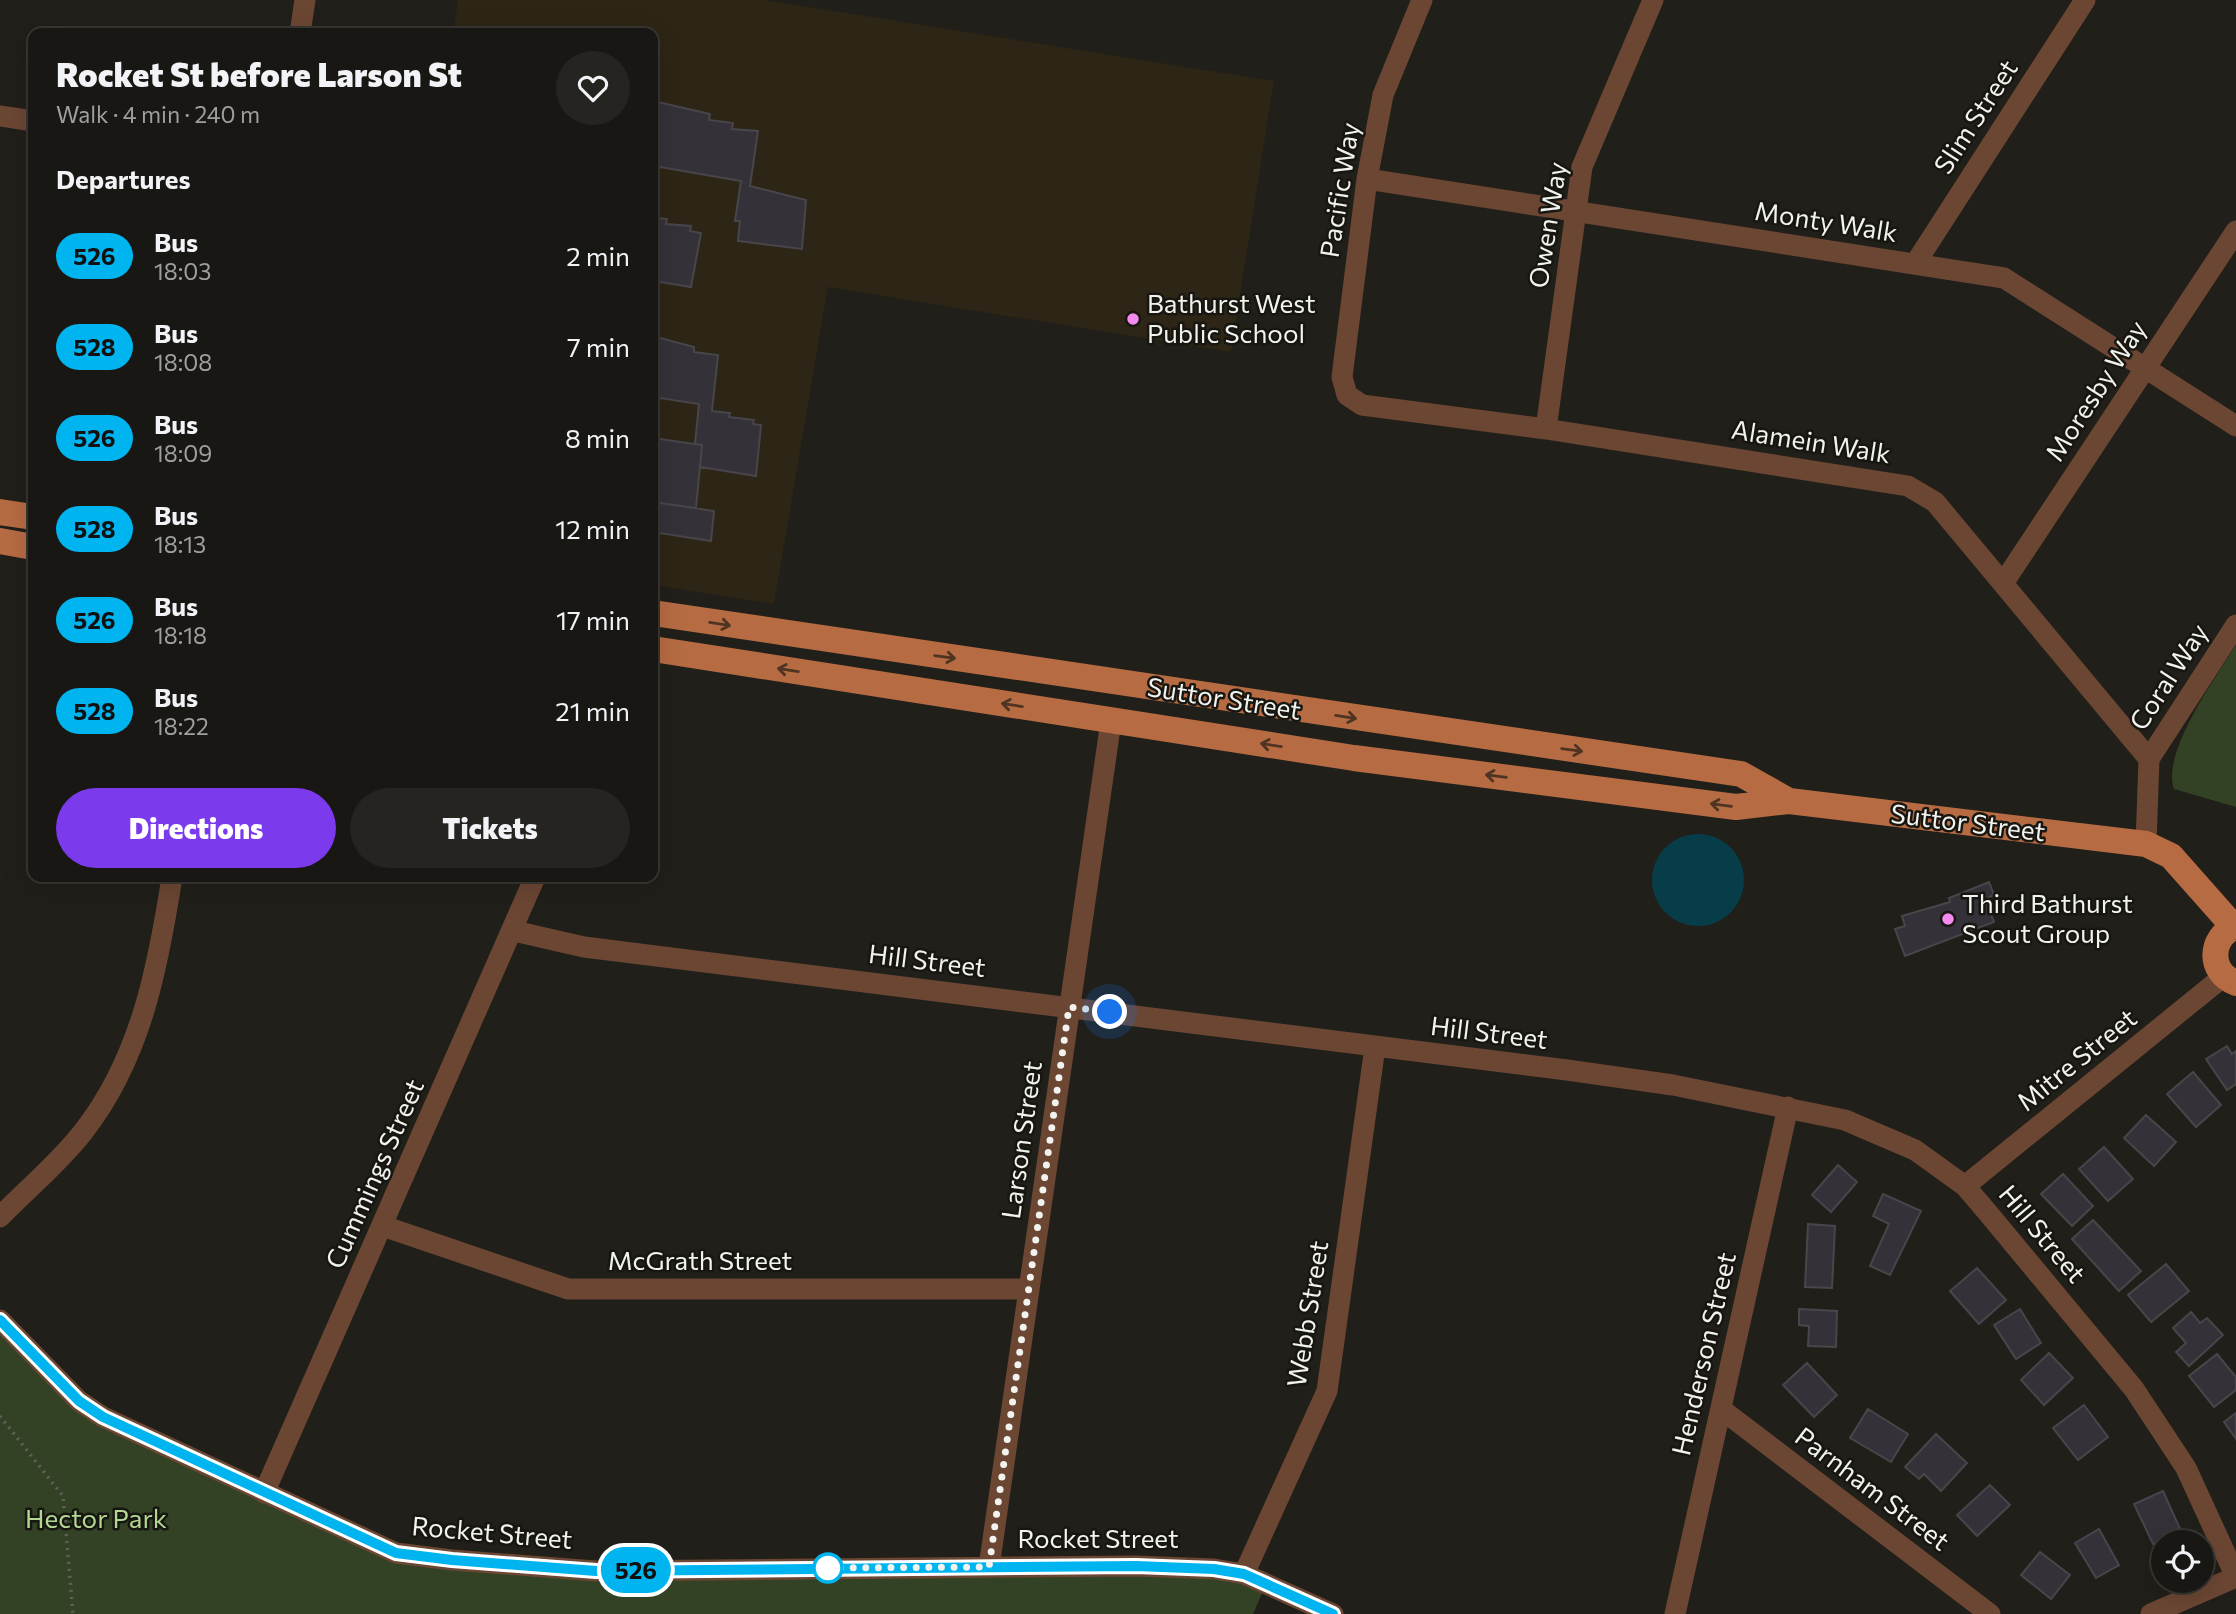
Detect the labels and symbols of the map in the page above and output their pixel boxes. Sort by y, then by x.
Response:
street label: Slim Street [1926,53,2023,179]
street label: Pacific Way [1313,120,1364,259]
street label: Owen Way [1521,160,1572,290]
street label: Monty Walk [1753,194,1900,247]
place label: Bathurst West Public School [1147,287,1316,348]
marker: Bathurst West Public School [1125,311,1141,327]
street label: Moresby Way [2038,314,2152,466]
street label: Alamein Walk [1730,413,1893,468]
street label: Coral Way [2122,617,2214,735]
one-way arrow [708,618,731,631]
one-way arrow [933,651,956,664]
one-way arrow [777,663,800,676]
street label: Suttor Street [1145,670,1303,725]
one-way arrow [1002,698,1024,711]
one-way arrow [1335,711,1357,724]
one-way arrow [1260,738,1282,751]
one-way arrow [1560,744,1582,757]
one-way arrow [1485,770,1508,783]
street label: Suttor Street [1889,797,2047,846]
one-way arrow [1711,799,1733,812]
place label: Third Bathurst Scout Group [1962,887,2133,948]
marker: Third Bathurst Scout Group [1940,911,1956,927]
street label: Hill Street [867,937,988,982]
your location [1092,994,1127,1029]
street label: Mitre Street [2010,1001,2142,1116]
street label: Hill Street [1429,1009,1550,1054]
street label: Larson Street [994,1059,1047,1221]
street label: Cummings Street [318,1074,429,1273]
street label: Hill Street [1993,1178,2093,1288]
street label: Webb Street [1280,1238,1333,1389]
street label: McGrath Street [608,1244,792,1275]
street label: Henderson Street [1664,1249,1741,1458]
street label: Parnham Street [1790,1420,1956,1556]
park label: Hector Park [25,1502,167,1533]
street label: Rocket Street [411,1509,574,1554]
street label: Rocket Street [1017,1522,1179,1553]
line badge: 526 [596,1547,676,1593]
unlabelled marker [813,1553,843,1583]

